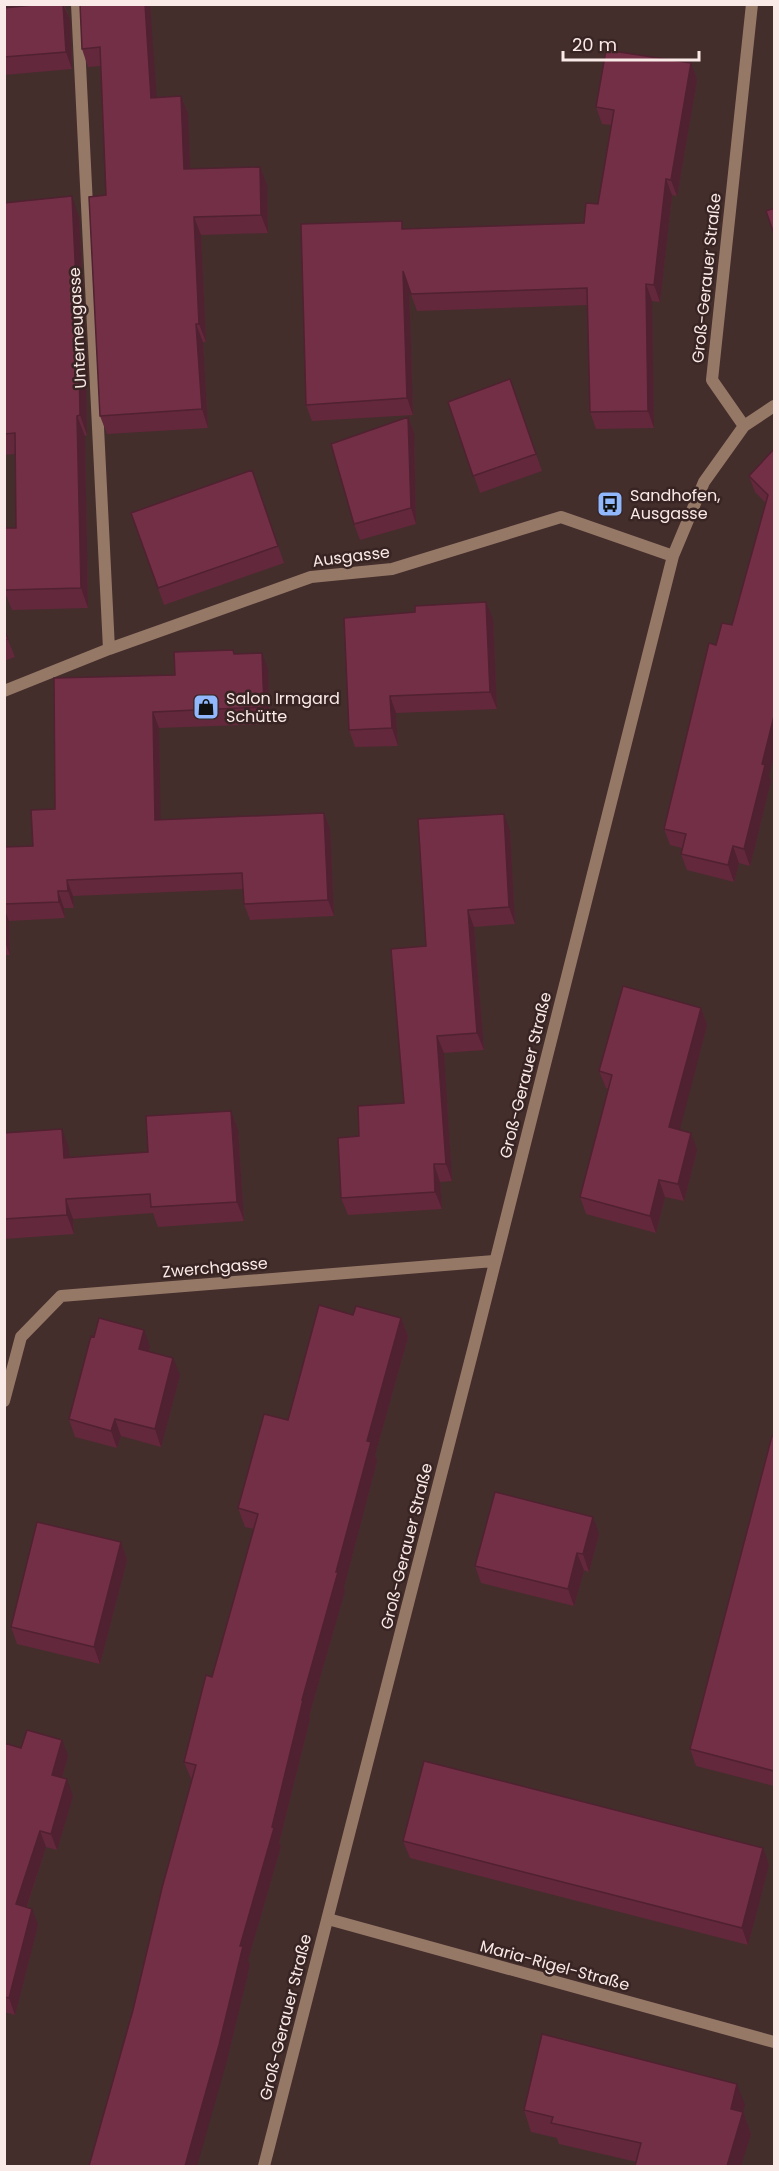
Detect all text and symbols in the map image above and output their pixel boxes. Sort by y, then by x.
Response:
scale bar [563,24,700,62]
text: 20 m [572,32,617,57]
street label: Groß-Gerauer Straße [686,192,727,364]
street label: Unterneugasse [63,267,92,389]
place label: Sandhofen, Ausgasse [630,484,720,525]
bus stop icon: Sandhofen, Ausgasse [595,489,625,519]
street label: Ausgasse [311,540,391,573]
place label: Salon Irmgard Schütte [226,687,340,728]
shop icon: Salon Irmgard Schütte [191,692,221,722]
street label: Groß-Gerauer Straße [494,989,557,1161]
street label: Zwerchgasse [161,1251,269,1284]
street label: Groß-Gerauer Straße [375,1460,438,1632]
street label: Groß-Gerauer Straße [254,1931,317,2103]
street label: Maria-Rigel-Straße [477,1934,632,1997]

